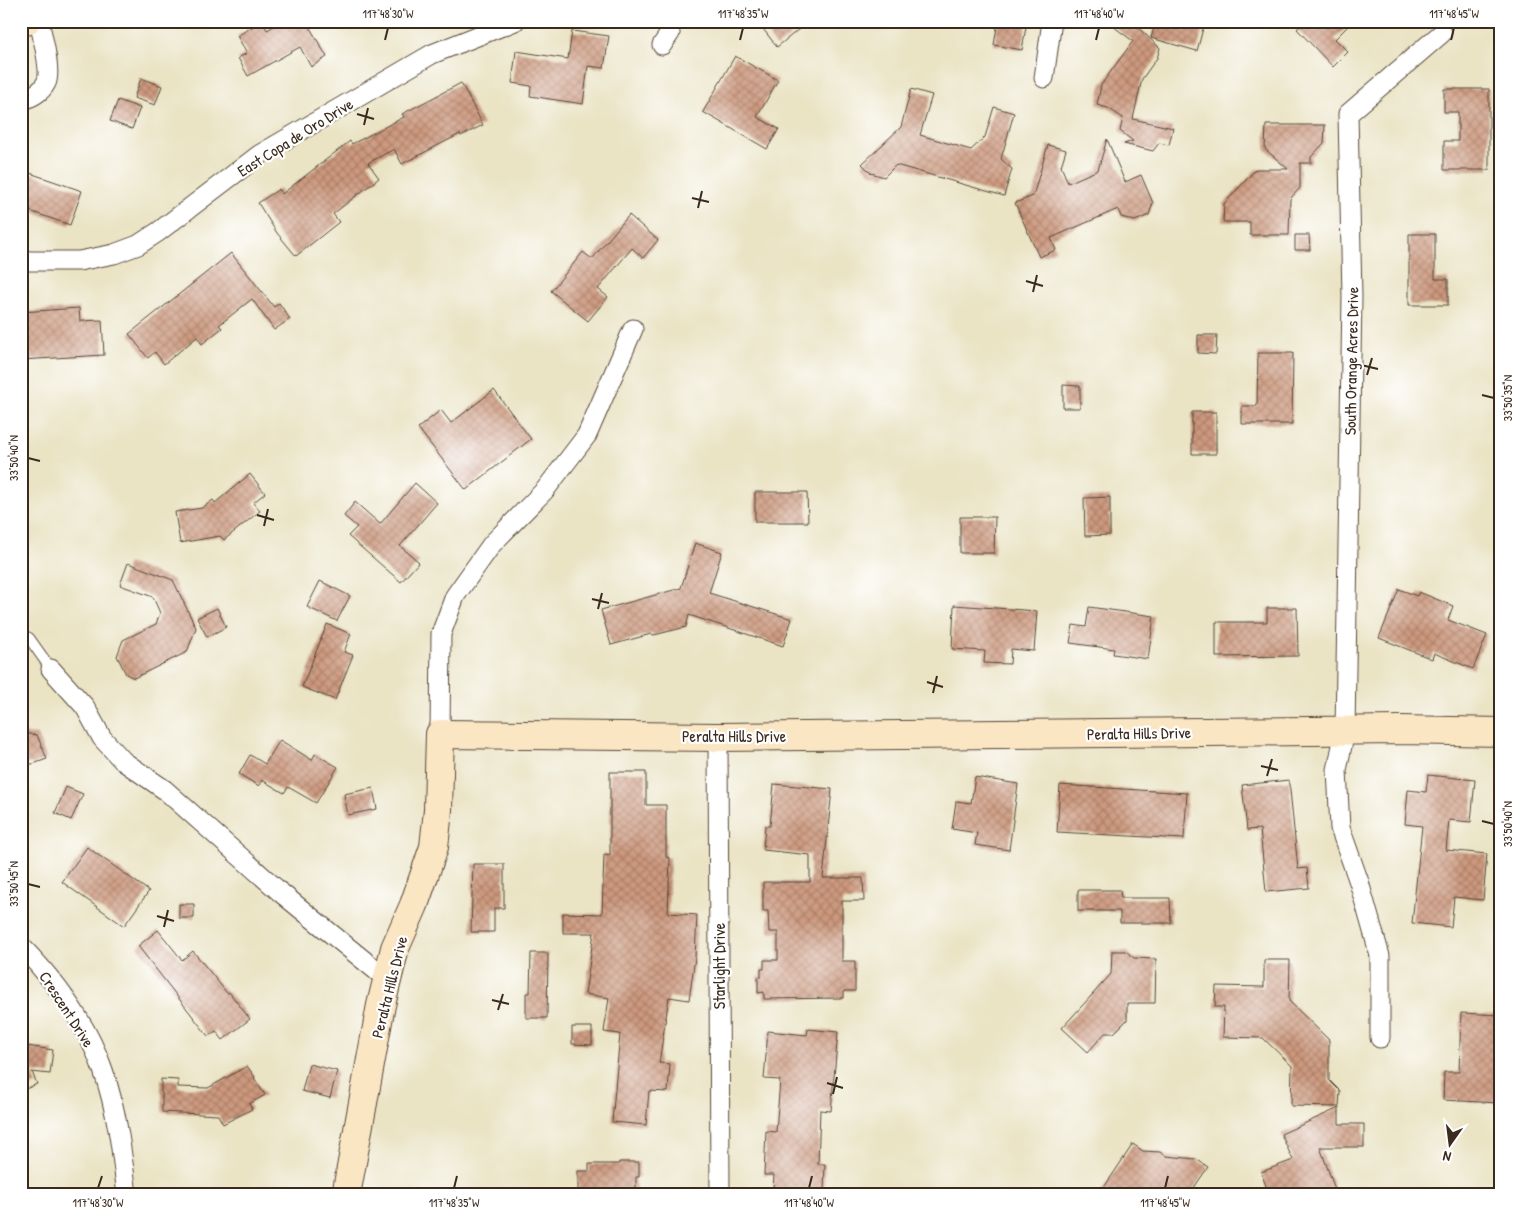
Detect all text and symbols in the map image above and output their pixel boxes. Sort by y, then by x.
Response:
text: 117°48'30"W [363,5,414,22]
text: 117°48'35"W [718,5,769,22]
text: 117°48'40"W [1074,5,1125,22]
text: 117°48'45"W [1429,5,1479,22]
street label: East Copa de Oro Drive [233,92,357,181]
street label: South Orange Acres Drive [1339,286,1363,435]
text: 33°50'35"N [1499,375,1516,421]
text: 33°50'40"N [5,435,22,481]
street label: Peralta Hills Drive [1087,721,1192,745]
street label: Peralta Hills Drive [682,725,787,747]
text: 33°50'40"N [1499,801,1516,847]
text: 33°50'45"N [5,861,22,907]
street label: Starlight Drive [708,922,730,1009]
street label: Peralta Hills Drive [366,933,412,1040]
street label: Crescent Drive [34,967,100,1052]
north arrow [1424,1118,1474,1168]
text: N [1440,1147,1453,1167]
text: 117°48'30"W [73,1194,124,1211]
text: 117°48'35"W [429,1194,480,1211]
text: 117°48'40"W [784,1194,835,1211]
text: 117°48'45"W [1140,1194,1190,1211]

